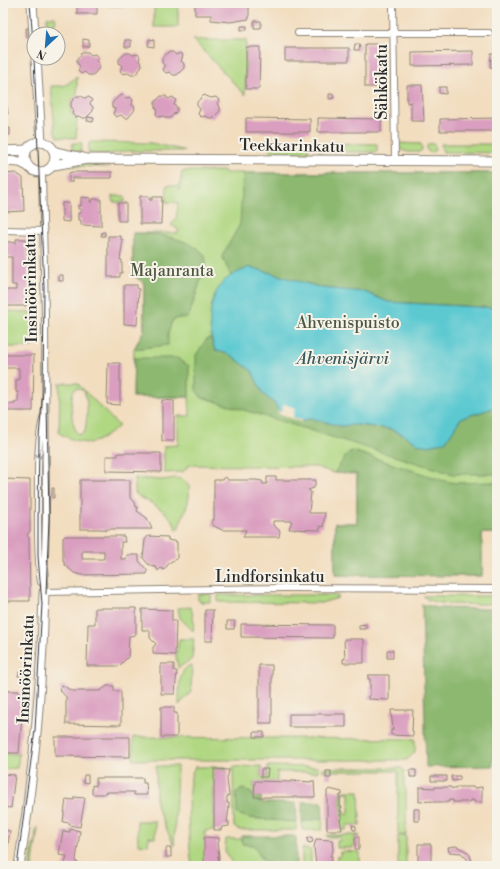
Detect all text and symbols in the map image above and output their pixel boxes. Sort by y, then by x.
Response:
north arrow [26,26,66,66]
street label: Sähkökatu [372,44,392,120]
text: N [35,46,49,62]
street label: Teekkarinkatu [239,135,345,157]
street label: Insinöörinkatu [20,233,42,343]
park label: Majanranta [130,261,215,281]
park label: Ahvenispuisto [295,313,400,333]
water label: Ahvenisjärvi [295,348,390,370]
one-way arrow [35,453,43,459]
street label: Lindforsinkatu [215,567,325,587]
street label: Insinöörinkatu [13,614,39,724]

